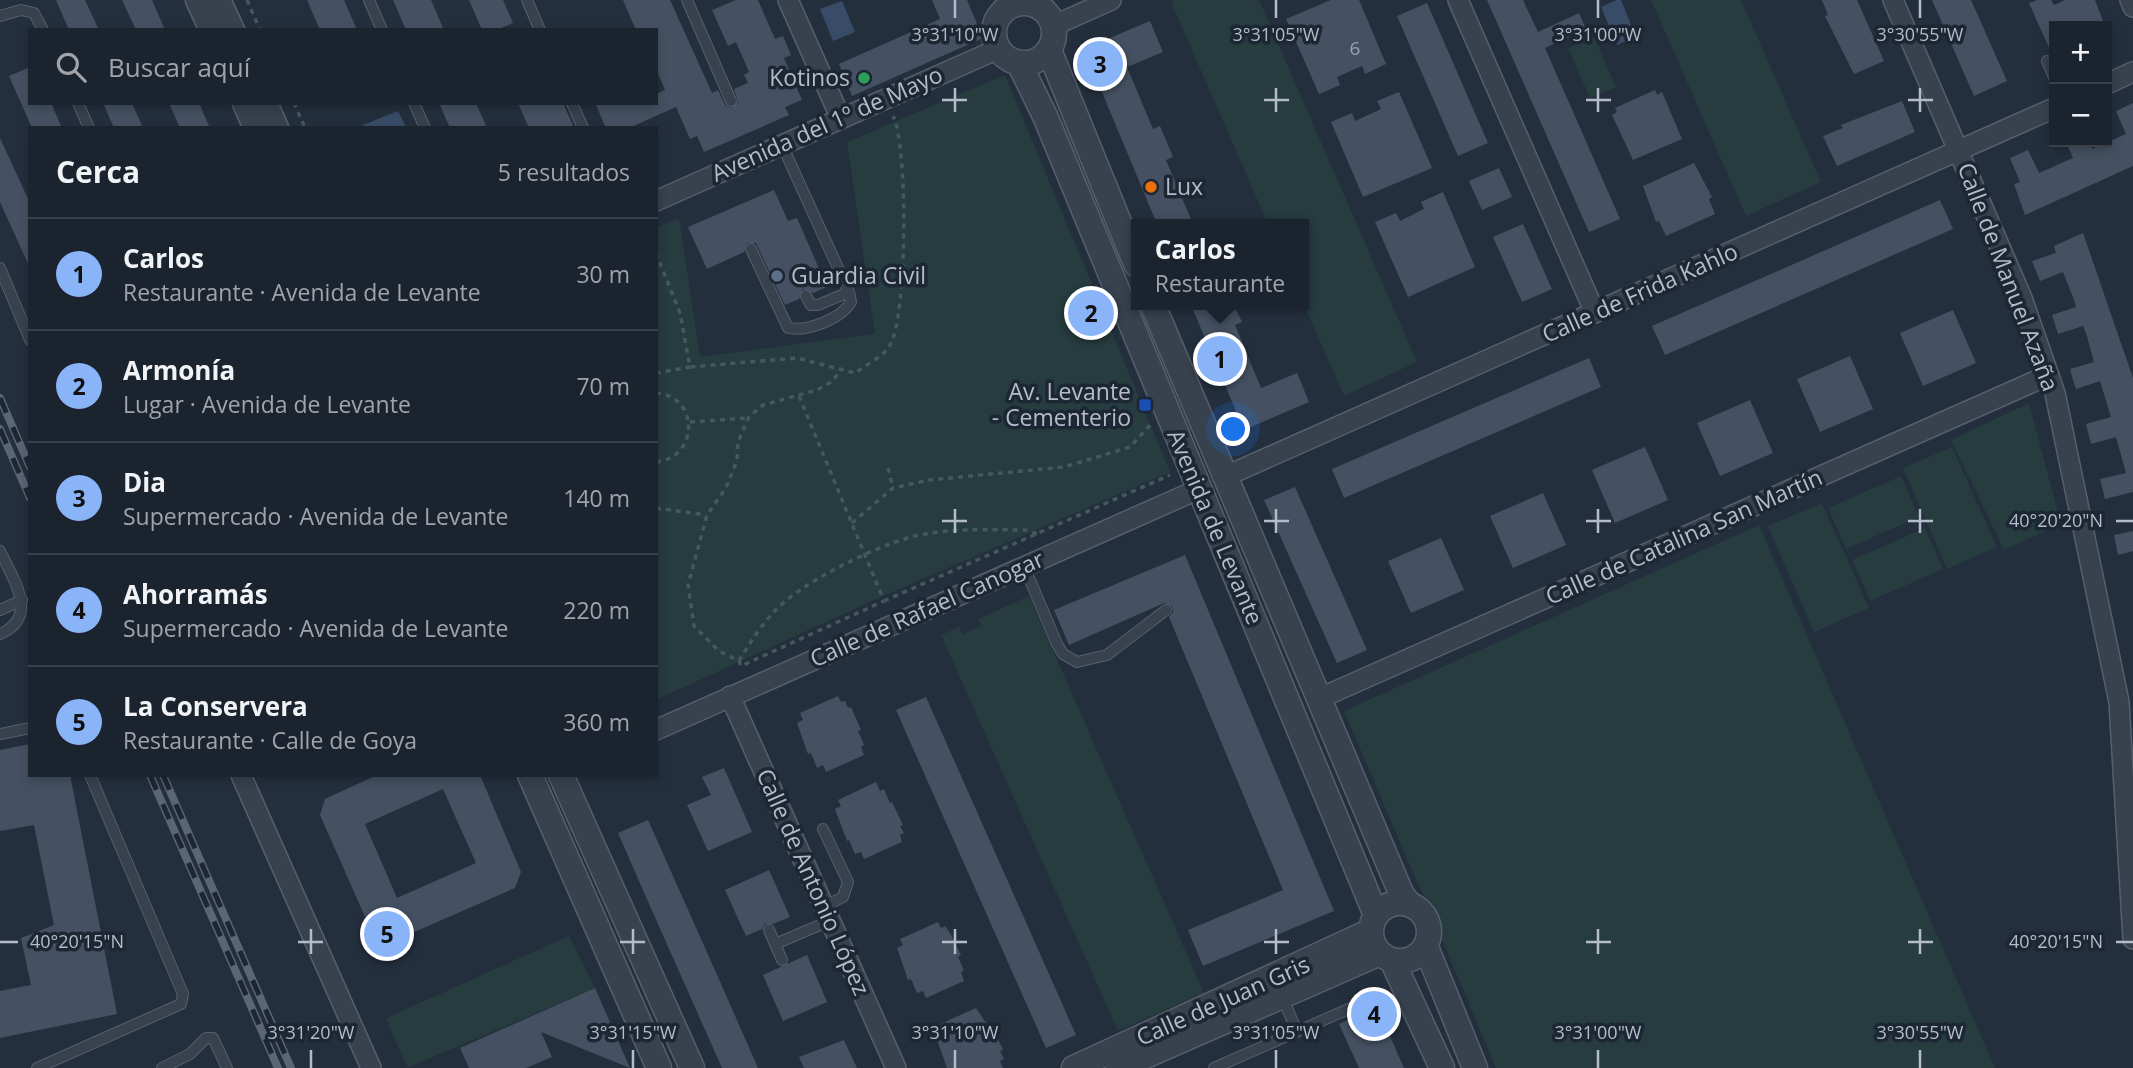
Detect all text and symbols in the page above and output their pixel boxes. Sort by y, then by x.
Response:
map controls [2049,21,2112,147]
button: + [2049,21,2112,84]
text: 3°31'10"W [912,22,999,46]
text: 3°31'05"W [1233,22,1320,46]
text: 3°31'00"W [1555,22,1642,46]
text: 3°30'55"W [1877,22,1964,46]
search box [28,28,658,105]
house number: 6 [1350,35,1360,61]
pin: 3 [1077,38,1123,90]
icon: search [52,48,90,86]
text: Buscar aquí [108,49,250,85]
street label: Avenida del 1º de Mayo [706,58,947,189]
place label: Kotinos [769,61,850,93]
marker: Kotinos [856,70,872,86]
button: − [2049,84,2112,147]
text: Cerca [56,151,140,192]
text: 5 resultados [498,156,630,188]
street label: Calle de Manuel Azaña [1951,158,2067,395]
place label: Lux [1165,170,1203,202]
marker: Lux [1143,179,1159,195]
popup [1131,219,1309,310]
text: Carlos [1155,231,1236,267]
street label: Calle de Frida Kahlo [1537,235,1743,350]
text: Carlos [123,240,204,276]
text: 1 [72,258,86,290]
text: 30 m [576,258,630,290]
place label: Guardia Civil [791,259,926,291]
text: Restaurante [1155,267,1285,299]
marker: Guardia Civil [769,268,785,284]
text: Restaurante · Avenida de Levante [123,276,481,308]
pin: 2 [1068,287,1114,339]
pin: 1 [1197,333,1243,385]
text: Armonía [123,352,235,388]
text: 2 [72,370,86,402]
text: 70 m [576,370,630,402]
place label: Av. Levante - Cementerio [992,375,1131,433]
text: Lugar · Avenida de Levante [123,388,411,420]
marker: Av. Levante - Cementerio [1137,397,1153,413]
your location [1216,412,1250,446]
street label: Avenida de Levante [1160,424,1271,629]
street label: Calle de Catalina San Martín [1540,460,1827,612]
text: Dia [123,464,166,500]
text: 3 [72,482,86,514]
text: 140 m [563,482,630,514]
text: Supermercado · Avenida de Levante [123,500,508,532]
text: 40°20'20"N [2009,508,2103,532]
street label: Calle de Rafael Canogar [805,542,1049,674]
text: Ahorramás [123,576,268,612]
text: 4 [72,594,86,626]
text: 220 m [563,594,630,626]
text: Supermercado · Avenida de Levante [123,612,508,644]
text: La Conservera [123,688,308,724]
text: 5 [72,706,86,738]
text: 360 m [563,706,630,738]
text: Restaurante · Calle de Goya [123,724,417,756]
street label: Calle de Antonio López [750,763,878,1000]
pin: 5 [364,908,410,960]
text: 40°20'15"N [30,929,124,953]
text: 40°20'15"N [2009,929,2103,953]
street label: Calle de Juan Gris [1131,947,1314,1053]
pin: 4 [1351,988,1397,1040]
text: 3°31'20"W [268,1020,355,1044]
text: 3°31'15"W [590,1020,677,1044]
text: 3°31'10"W [912,1020,999,1044]
text: 3°31'05"W [1233,1020,1320,1044]
text: 3°31'00"W [1555,1020,1642,1044]
text: 3°30'55"W [1877,1020,1964,1044]

